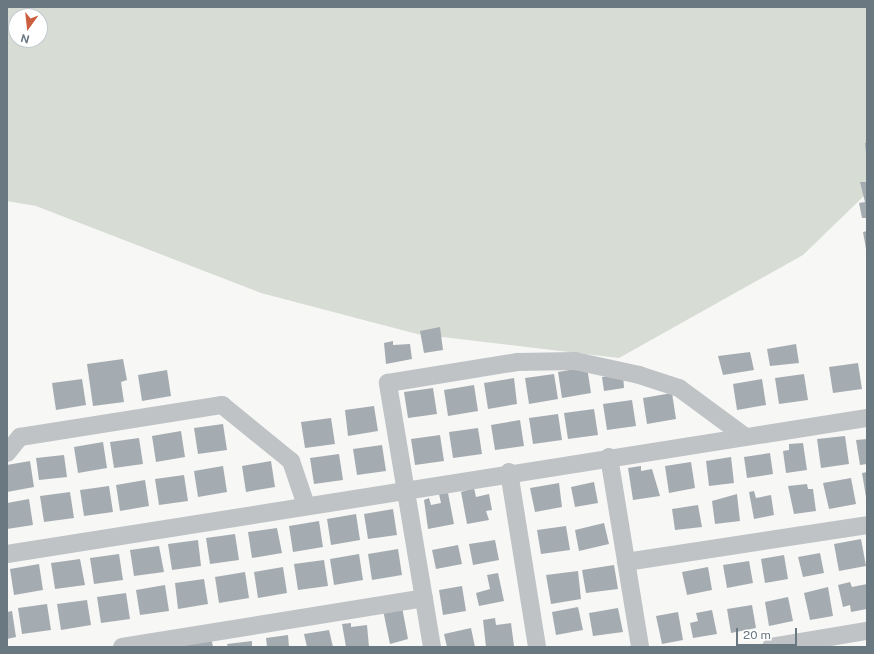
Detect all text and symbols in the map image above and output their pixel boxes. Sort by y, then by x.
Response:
north arrow [8,8,48,48]
text: N [19,32,31,46]
scale bar [738,620,799,646]
text: 20 m [743,628,771,642]

